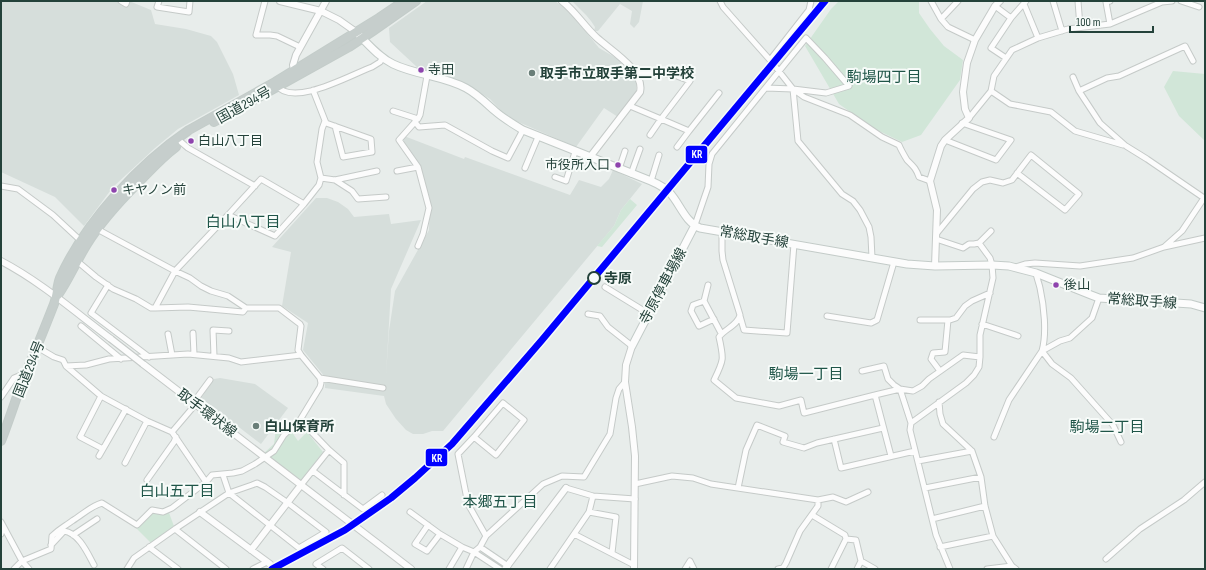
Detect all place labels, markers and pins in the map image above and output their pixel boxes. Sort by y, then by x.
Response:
place label: 寺田 [428,62,454,78]
marker: 寺田 [416,65,426,75]
place label: 取手市立取手第二中学校 [540,65,694,82]
marker: 取手市立取手第二中学校 [527,68,537,78]
place label: 白山八丁目 [198,133,263,149]
marker: 白山八丁目 [186,136,196,146]
place label: 市役所入口 [545,157,610,173]
marker: 市役所入口 [613,160,623,170]
place label: キヤノン前 [122,182,186,198]
marker: キヤノン前 [109,185,119,195]
place label: 寺原 [604,270,632,287]
marker: 寺原 [587,271,601,285]
place label: 後山 [1064,277,1090,293]
marker: 後山 [1051,280,1061,290]
place label: 白山保育所 [264,418,334,435]
marker: 白山保育所 [251,421,261,431]

